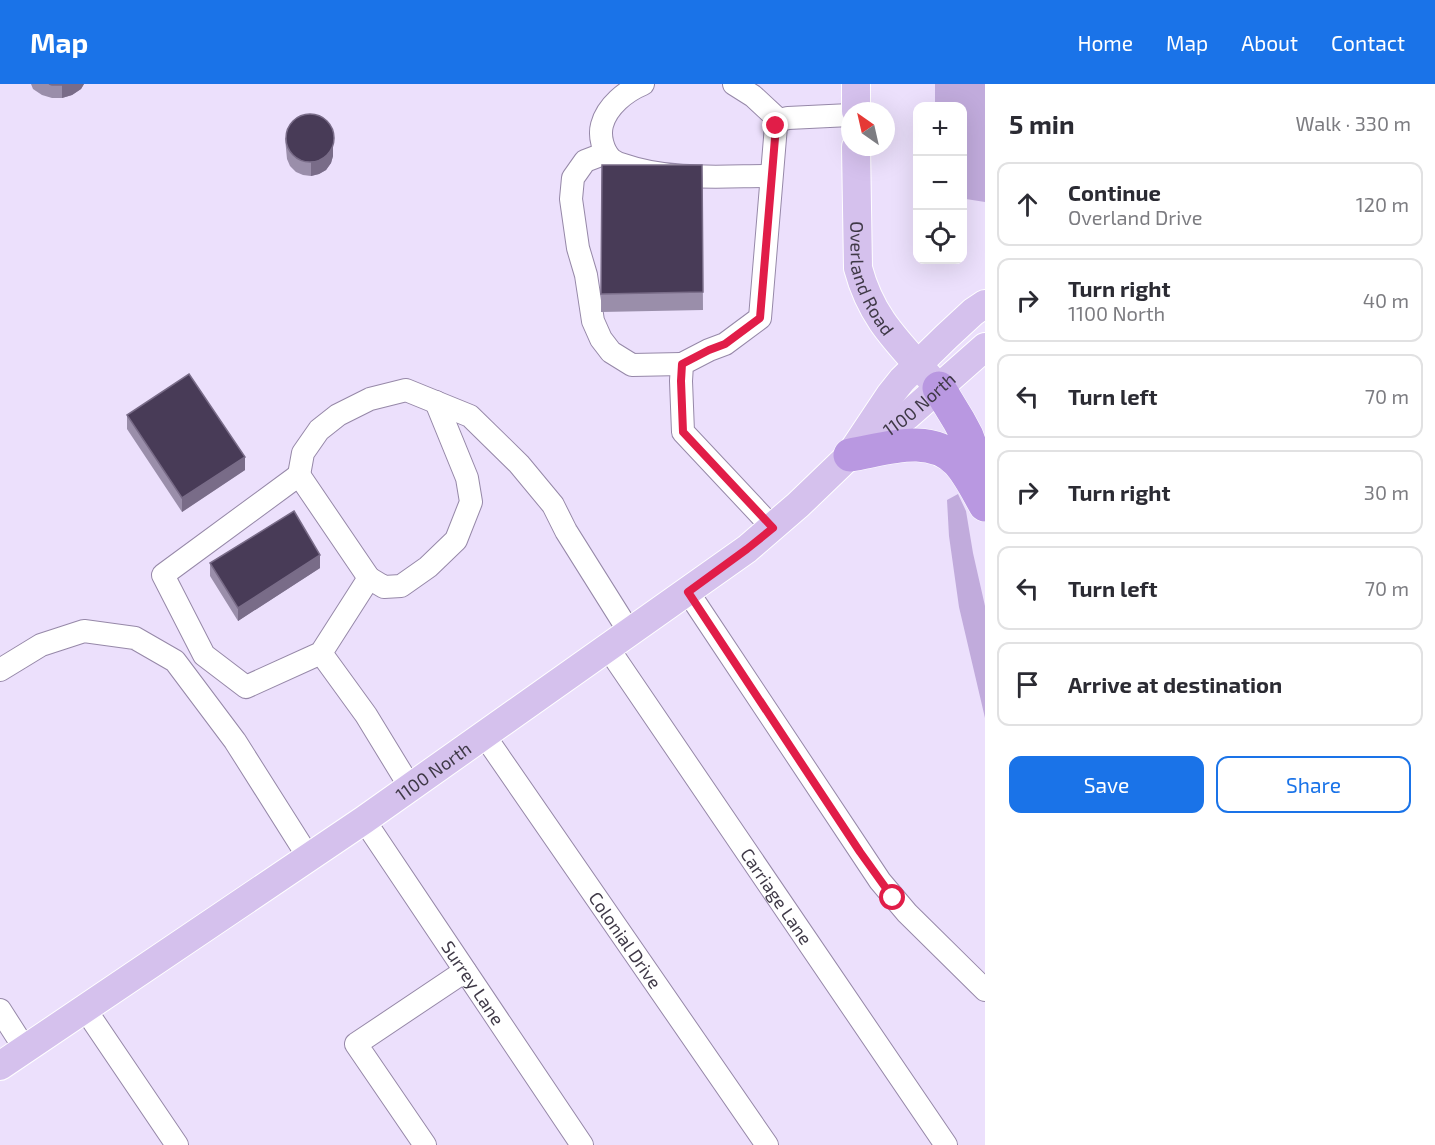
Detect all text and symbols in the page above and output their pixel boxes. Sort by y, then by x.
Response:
text: Map [30,25,88,59]
text: Home [1077,30,1133,55]
text: Map [1166,30,1208,55]
text: About [1241,30,1298,55]
text: Contact [1331,30,1405,55]
north arrow [841,102,895,156]
map controls [913,102,967,264]
button: + [913,102,967,156]
text: 5 min [1009,108,1075,139]
text: Walk · 330 m [1295,111,1411,135]
route end [762,112,788,138]
button: − [913,156,967,210]
text: Continue [1068,179,1161,205]
icon: ahead [1011,188,1044,221]
text: 120 m [1356,192,1409,216]
text: Overland Drive [1068,205,1203,229]
button: locate [913,210,967,264]
street label: Overland Road [846,221,899,339]
text: Turn right [1068,275,1170,301]
icon: right [1011,284,1044,317]
text: 40 m [1363,288,1409,312]
text: 1100 North [1068,301,1165,325]
street label: 1100 North [879,368,960,440]
icon: left [1011,380,1044,413]
text: Turn left [1068,383,1157,409]
text: 70 m [1365,384,1409,408]
icon: right [1011,476,1044,509]
text: Turn right [1068,479,1170,505]
text: 30 m [1364,480,1409,504]
icon: left [1011,572,1044,605]
text: Turn left [1068,575,1157,601]
text: 70 m [1365,576,1409,600]
icon: arrive [1011,668,1044,701]
text: Arrive at destination [1068,671,1282,697]
street label: 1100 North [391,737,475,805]
button: Save [1009,756,1204,813]
button: Share [1216,756,1411,813]
street label: Carriage Lane [736,844,817,949]
route start [879,884,905,910]
street label: Colonial Drive [584,887,666,993]
street label: Surrey Lane [437,937,509,1029]

